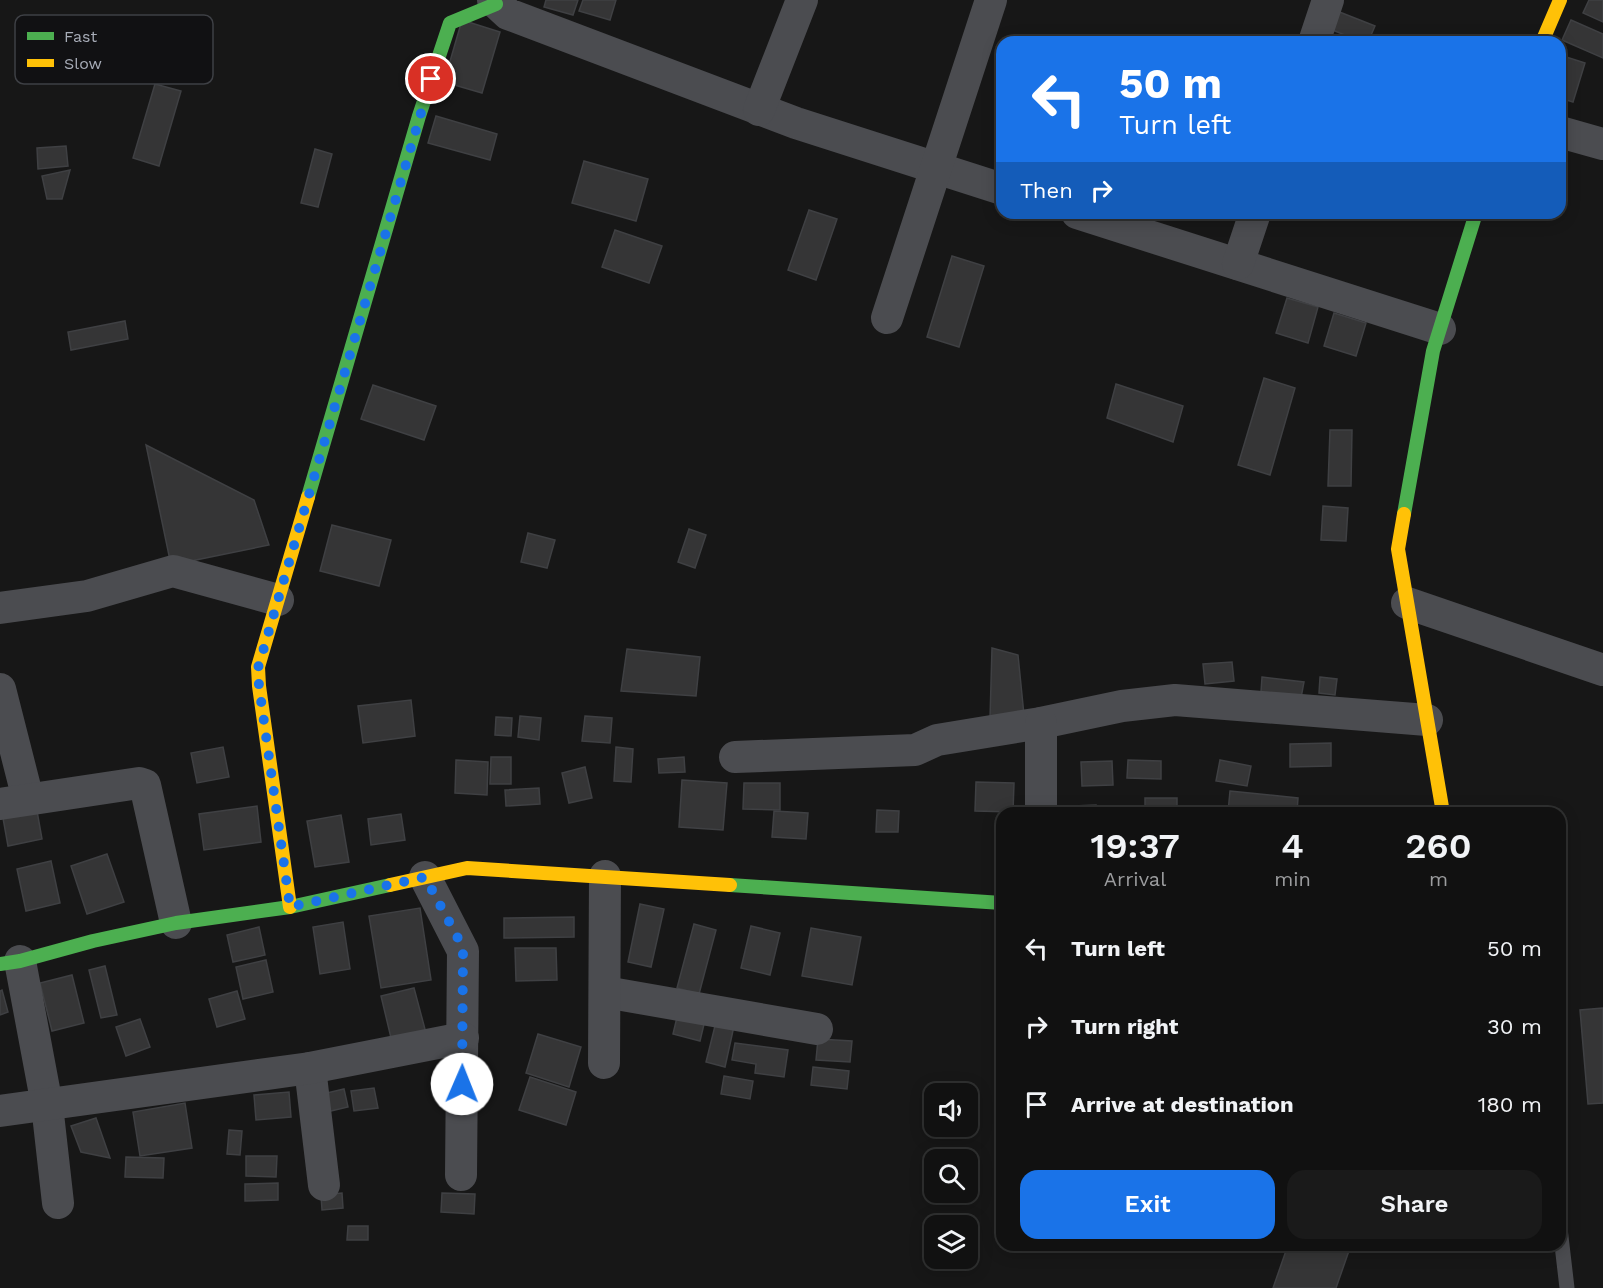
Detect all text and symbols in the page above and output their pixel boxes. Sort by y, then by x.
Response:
legend [15,15,213,84]
text: Fast [64,27,97,46]
pin [405,53,456,104]
text: Slow [64,54,102,73]
text: 50 m [1119,59,1222,108]
icon: left [1020,60,1098,138]
icon: arrive [414,62,447,95]
text: Turn left [1119,109,1231,141]
icon: right [1085,174,1118,207]
text: Then [1020,178,1073,203]
text: 19:37 [1090,825,1180,867]
text: 4 [1281,825,1304,867]
text: 260 [1405,825,1472,867]
text: Arrival [1104,867,1166,891]
text: min [1274,867,1311,891]
text: m [1429,867,1448,891]
icon: left [1020,932,1053,965]
text: Turn left [1071,936,1165,961]
text: 50 m [1487,936,1542,961]
icon: right [1020,1010,1053,1043]
text: Turn right [1071,1014,1178,1039]
text: 30 m [1487,1014,1542,1039]
position arrow [430,1052,494,1116]
map controls [924,1083,978,1269]
button: sound [924,1083,978,1137]
icon: arrive [1020,1088,1053,1121]
text: Arrive at destination [1071,1092,1294,1117]
text: 180 m [1478,1092,1542,1117]
button: search [924,1149,978,1203]
button: Exit [1020,1170,1275,1239]
button: Share [1287,1170,1542,1239]
button: layers [924,1215,978,1269]

